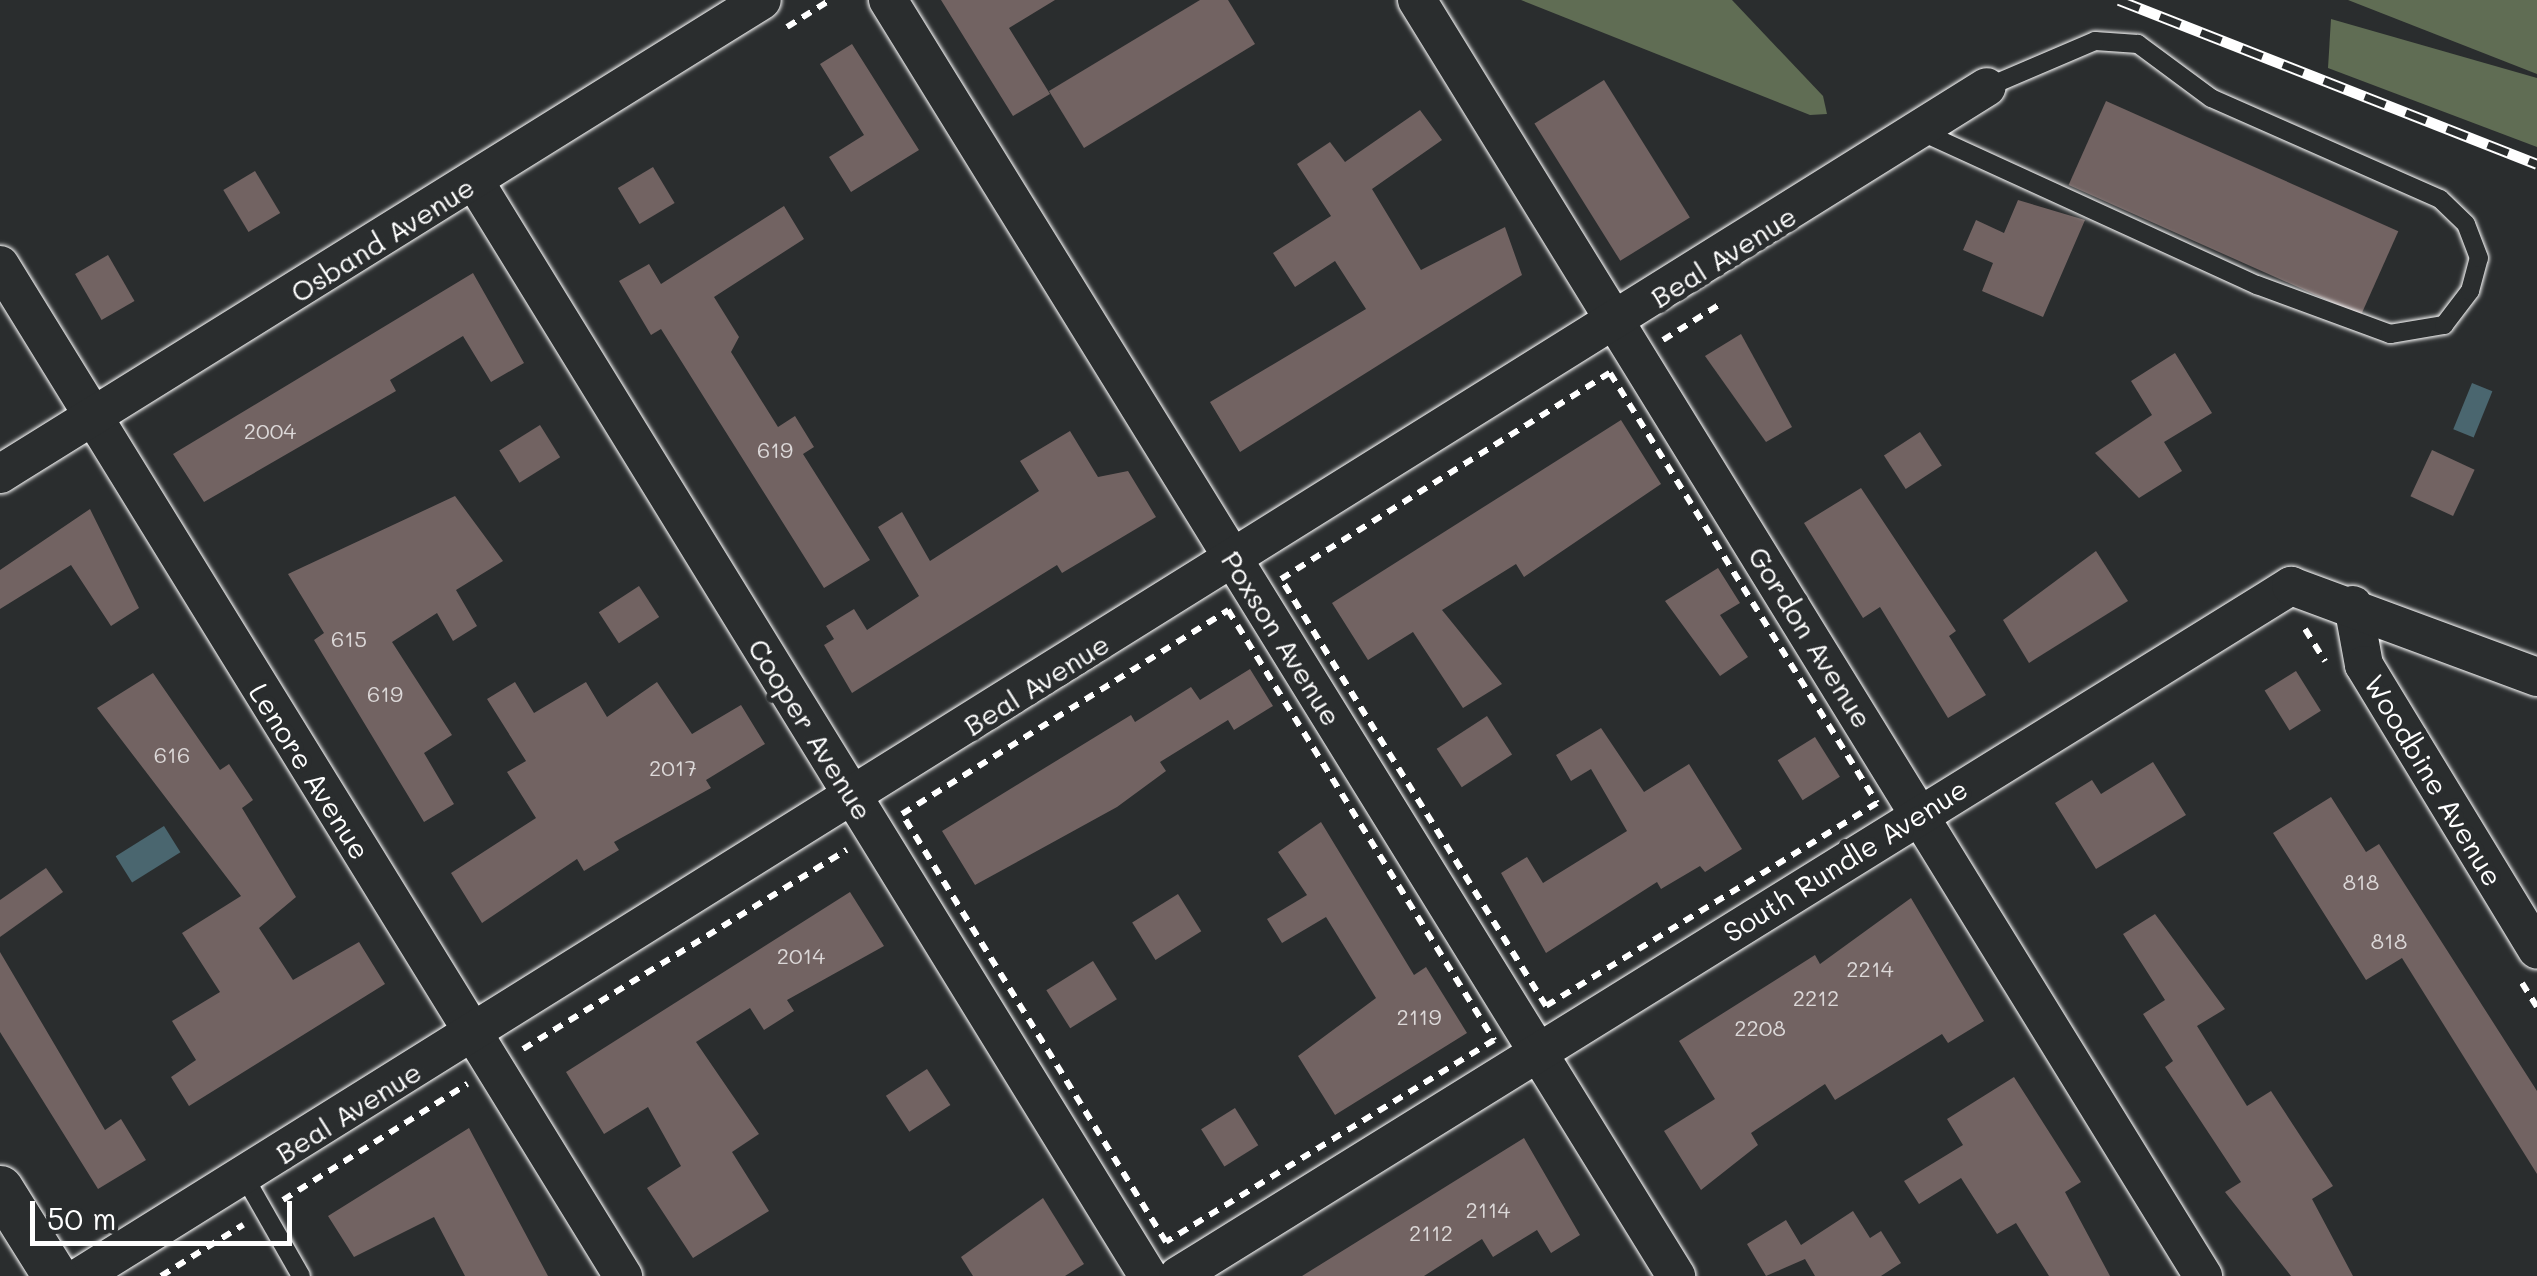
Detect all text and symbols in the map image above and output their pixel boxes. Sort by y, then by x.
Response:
street label: Osband Avenue [284,169,480,309]
street label: Beal Avenue [1644,198,1802,314]
house number: 2004 [244,418,296,444]
house number: 619 [757,437,793,463]
street label: Gordon Avenue [1742,540,1880,734]
street label: Poxson Avenue [1215,544,1349,732]
house number: 615 [331,626,367,652]
street label: Beal Avenue [957,626,1115,742]
street label: Cooper Avenue [742,632,880,826]
street label: Woodbine Avenue [2358,668,2510,892]
street label: Lenore Avenue [242,677,378,865]
house number: 619 [367,681,403,707]
house number: 616 [154,742,190,768]
house number: 2017 [649,755,697,781]
street label: South Rundle Avenue [1717,771,1973,949]
house number: 818 [2343,869,2379,895]
house number: 818 [2371,928,2407,954]
house number: 2014 [777,943,825,969]
house number: 2214 [1846,956,1894,982]
house number: 2212 [1793,985,1839,1011]
house number: 2119 [1397,1004,1441,1030]
house number: 2208 [1734,1015,1786,1041]
street label: Beal Avenue [269,1054,427,1170]
scale bar [35,1181,298,1243]
house number: 2114 [1466,1197,1510,1223]
text: 50 m [47,1198,117,1238]
house number: 2112 [1409,1220,1453,1246]

